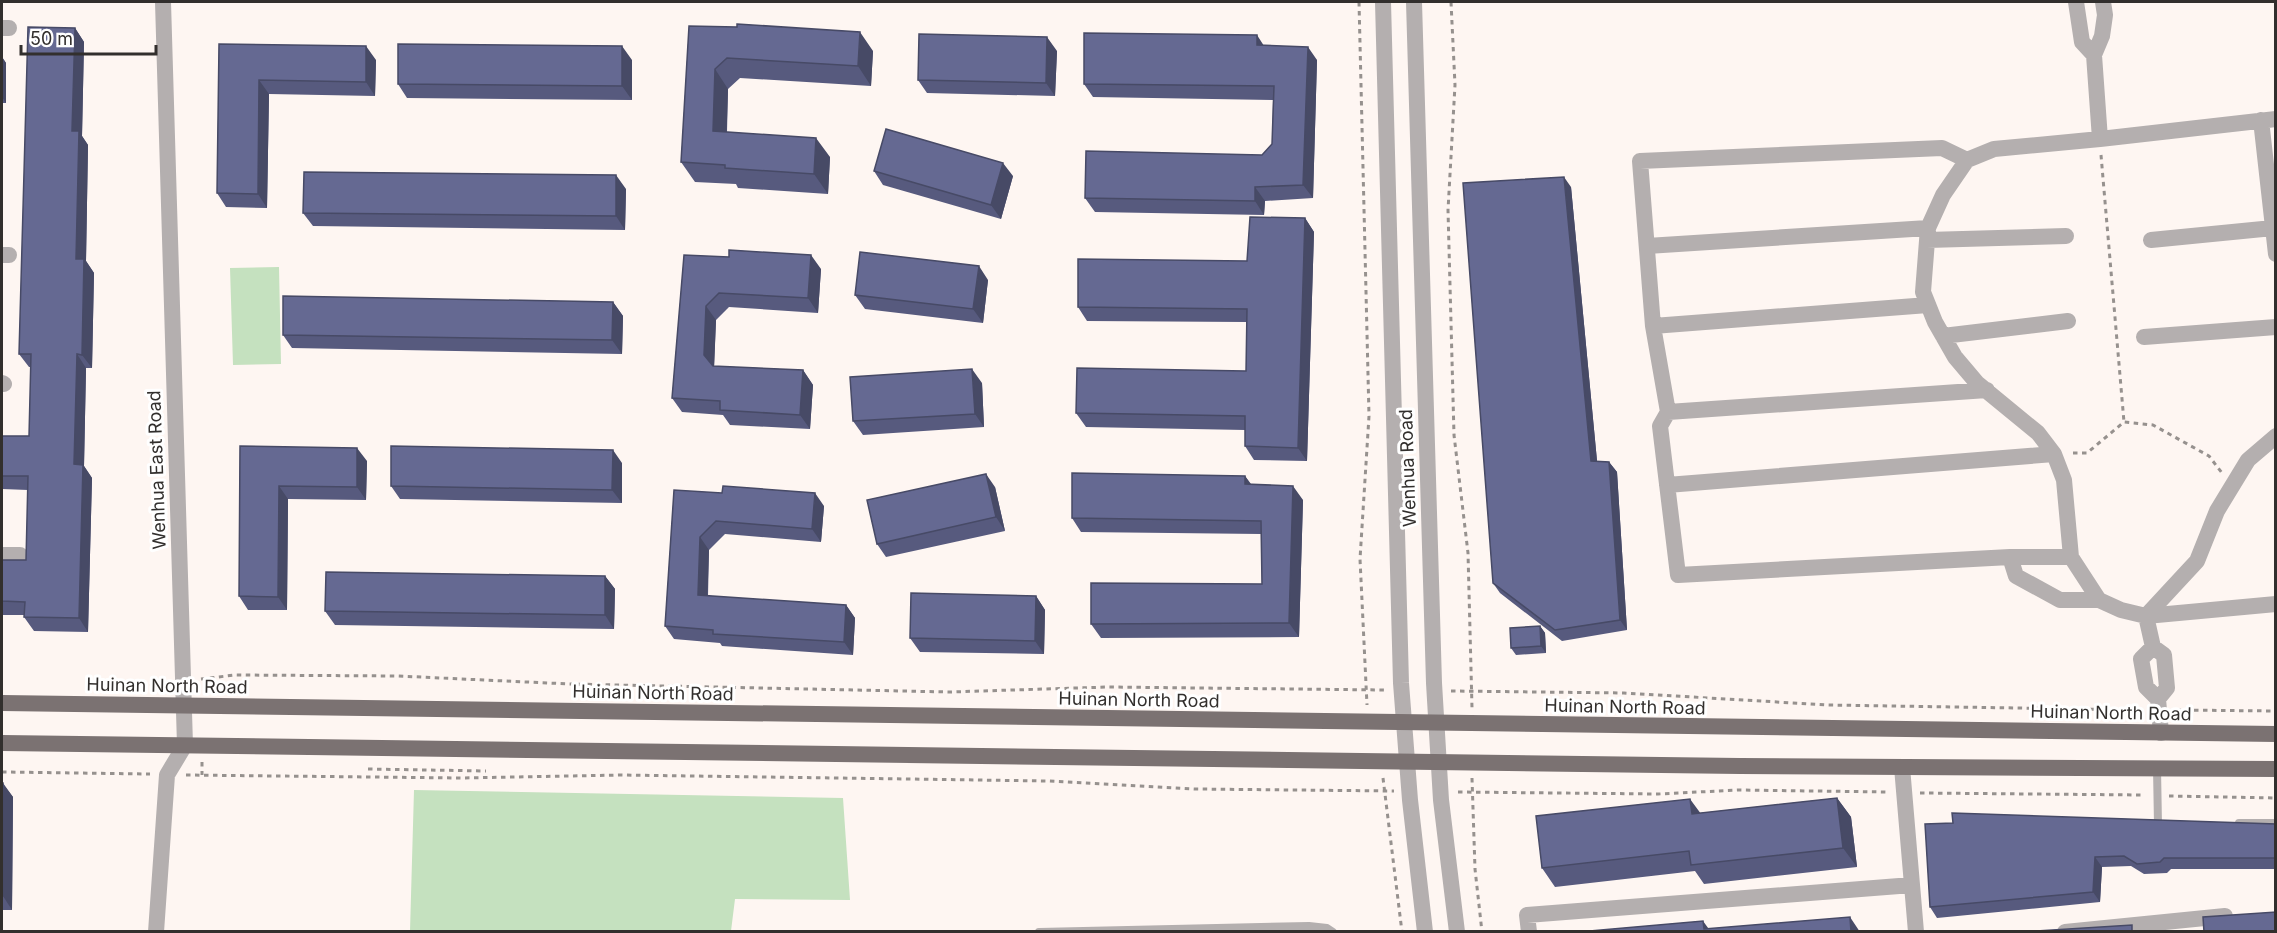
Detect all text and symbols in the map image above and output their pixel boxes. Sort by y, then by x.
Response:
scale bar [21,18,156,56]
text: 50 m [30,28,73,49]
street label: Wenhua East Road [143,390,170,550]
street label: Wenhua Road [1395,409,1420,527]
street label: Huinan North Road [86,674,248,697]
street label: Huinan North Road [572,681,734,704]
street label: Huinan North Road [1058,688,1220,711]
street label: Huinan North Road [1544,695,1706,718]
street label: Huinan North Road [2030,701,2192,724]

